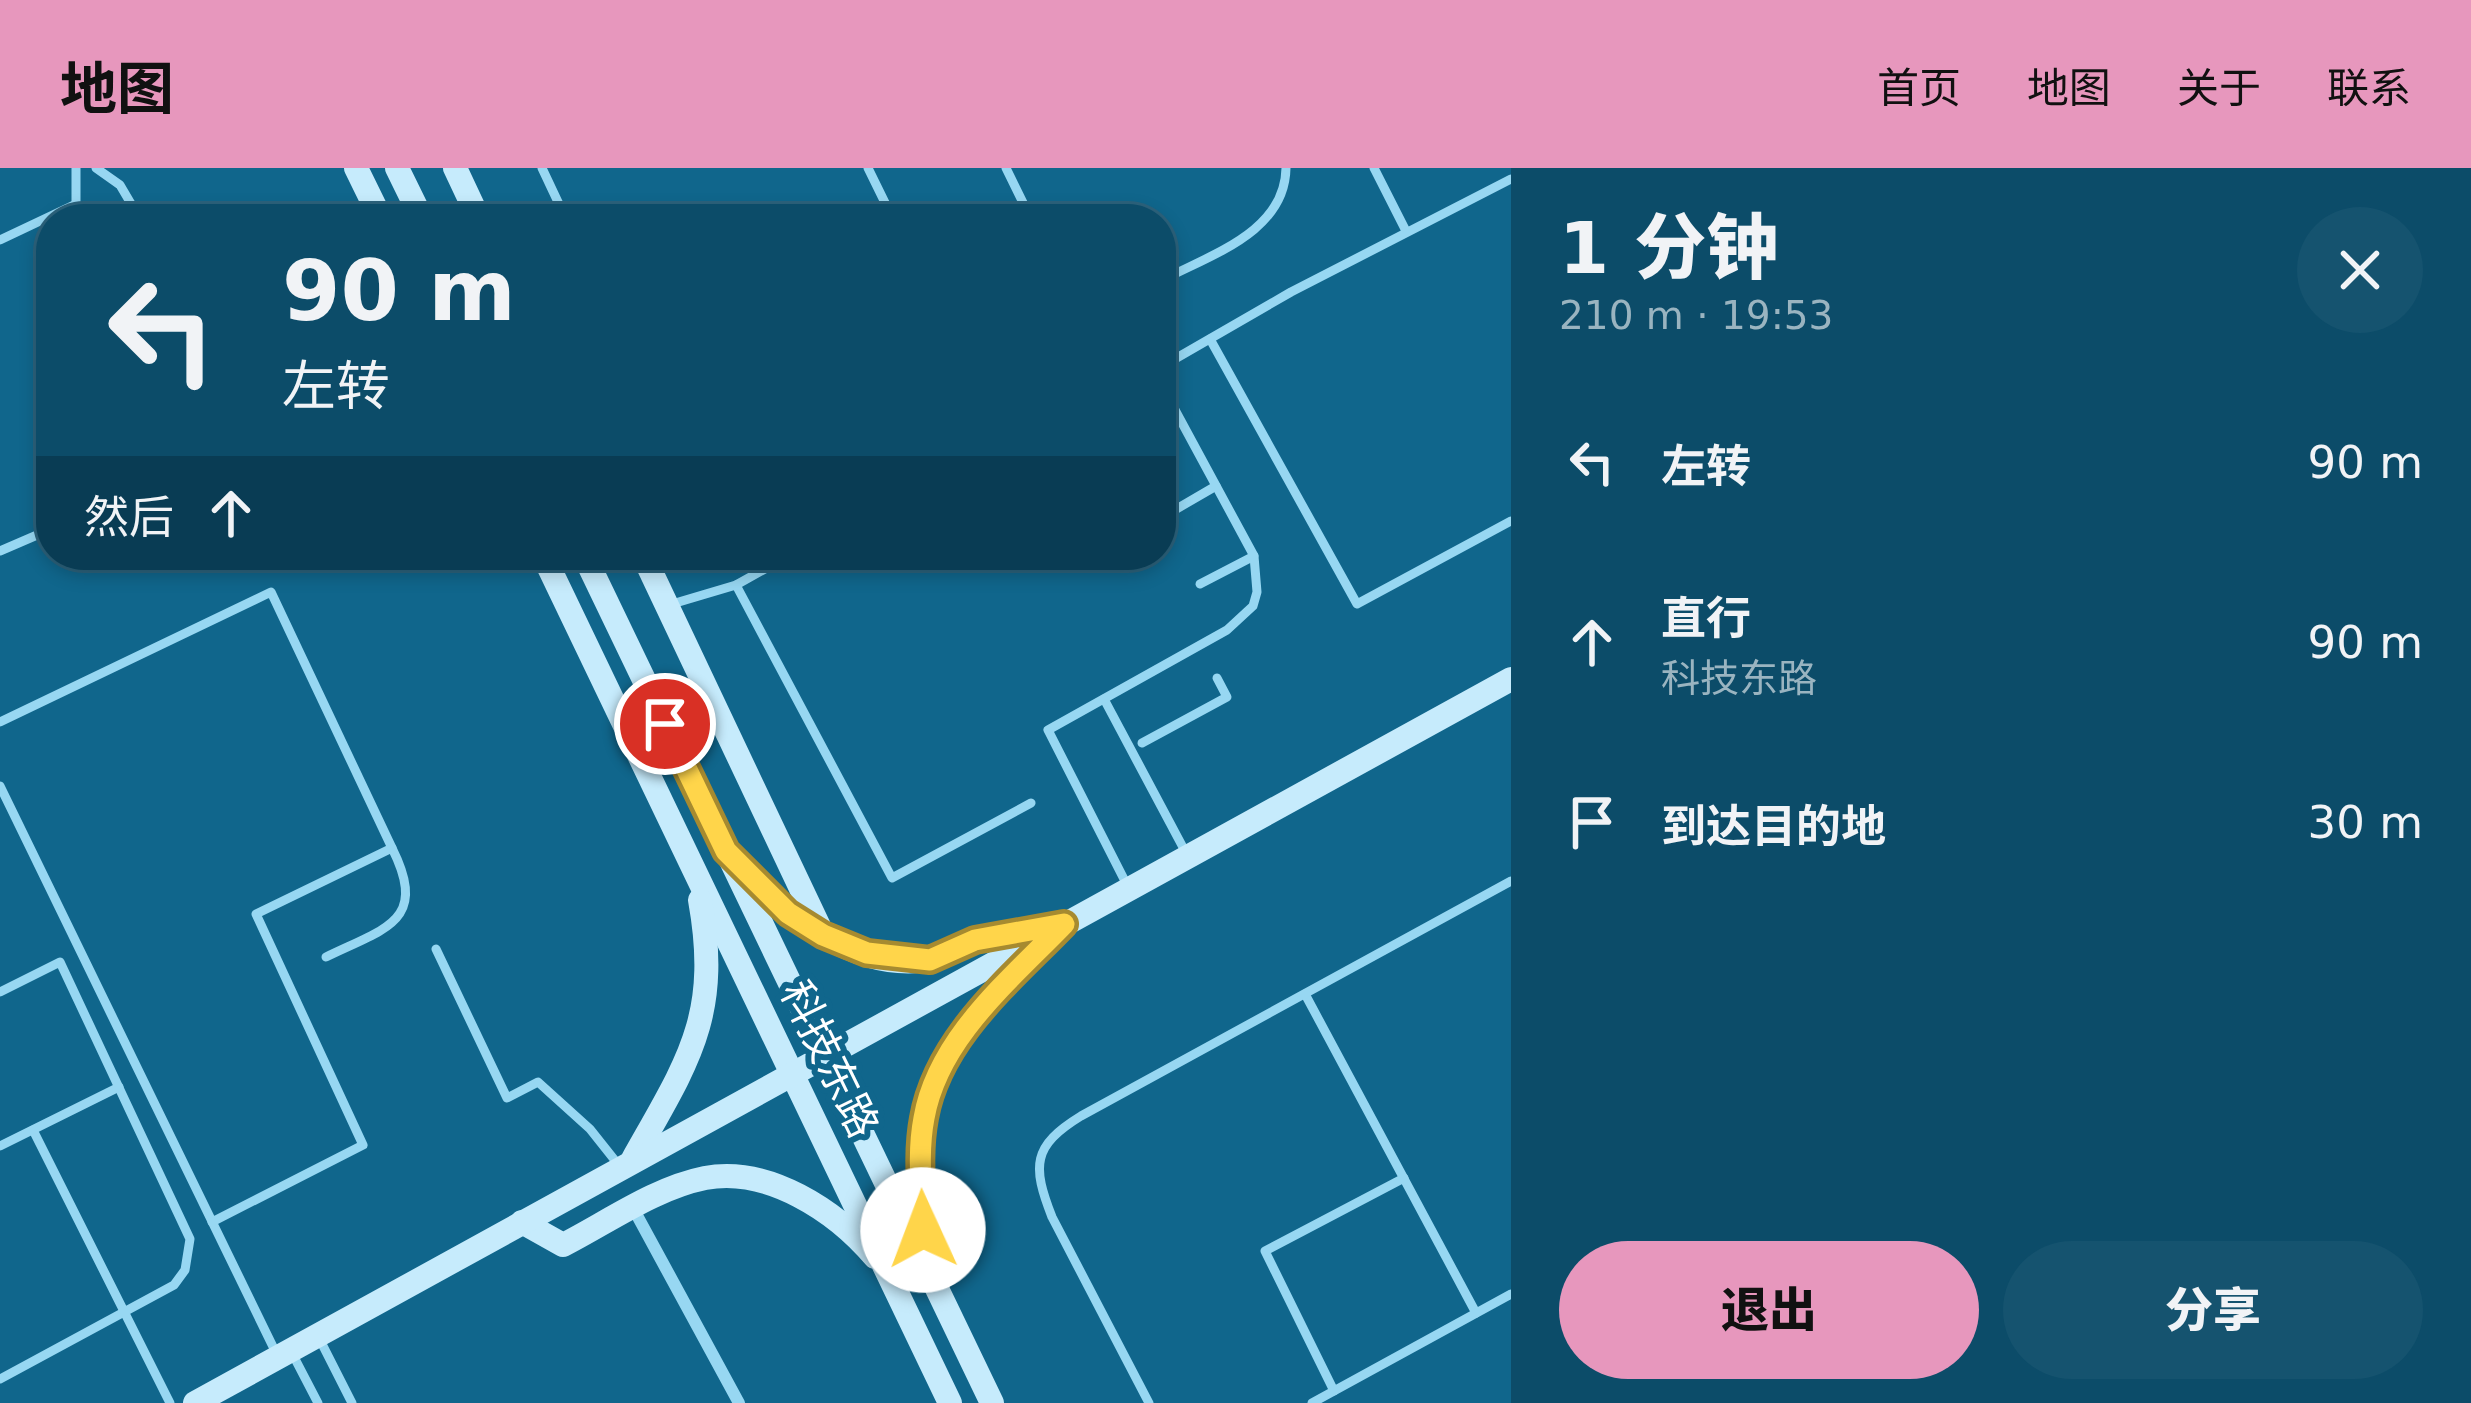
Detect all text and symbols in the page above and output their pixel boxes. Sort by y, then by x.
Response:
text: 地图 [60,56,174,122]
text: 首页 [1877,64,1961,113]
text: 地图 [2027,64,2111,113]
text: 关于 [2177,64,2261,113]
text: 联系 [2327,64,2411,113]
text: 1 分钟 [1559,206,1778,290]
button: close [2297,207,2423,333]
text: 90 m [282,242,516,340]
icon: left [84,252,240,408]
text: 210 m · 19:53 [1559,293,1833,338]
text: 左转 [282,355,390,418]
icon: left [1559,429,1625,495]
text: 90 m [2308,436,2423,489]
text: 左转 [1661,440,1751,493]
icon: ahead [198,480,264,546]
text: 然后 [84,491,174,544]
text: 直行 [1661,592,1751,645]
icon: ahead [1559,609,1625,675]
text: 90 m [2308,616,2423,669]
text: 科技东路 [1661,656,1817,701]
pin [614,673,716,775]
icon: arrive [632,691,698,757]
icon: arrive [1559,789,1625,855]
text: 30 m [2308,796,2423,849]
text: 到达目的地 [1661,800,1886,853]
street label: 科技东路 [771,973,888,1145]
position arrow [860,1167,986,1293]
button: 退出 [1559,1241,1979,1379]
button: 分享 [2003,1241,2423,1379]

